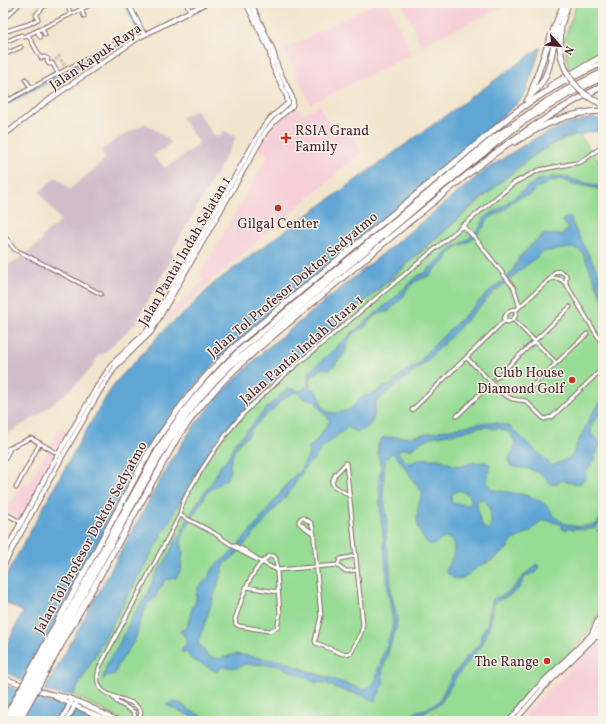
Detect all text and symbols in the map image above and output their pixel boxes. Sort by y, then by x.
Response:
street label: Jalan Kapuk Raya [46,19,146,95]
north arrow [540,26,580,66]
text: N [559,43,576,57]
place label: RSIA Grand Family [295,122,369,157]
marker: RSIA Grand Family [280,132,292,144]
street label: Jalan Pantai Indah Selatan 1 [135,174,236,330]
marker: Gilgal Center [273,203,283,213]
street label: Jalan Tol Profesor Doktor Sedyatmo [204,208,382,362]
place label: Gilgal Center [237,215,319,234]
street label: Jalan Pantai Indah Utara 1 [236,291,368,409]
place label: Club House Diamond Golf [477,364,565,399]
marker: Club House Diamond Golf [567,375,577,385]
street label: Jalan Tol Profesor Doktor Sedyatmo [30,438,152,637]
place label: The Range [475,653,539,672]
marker: The Range [542,656,552,666]

